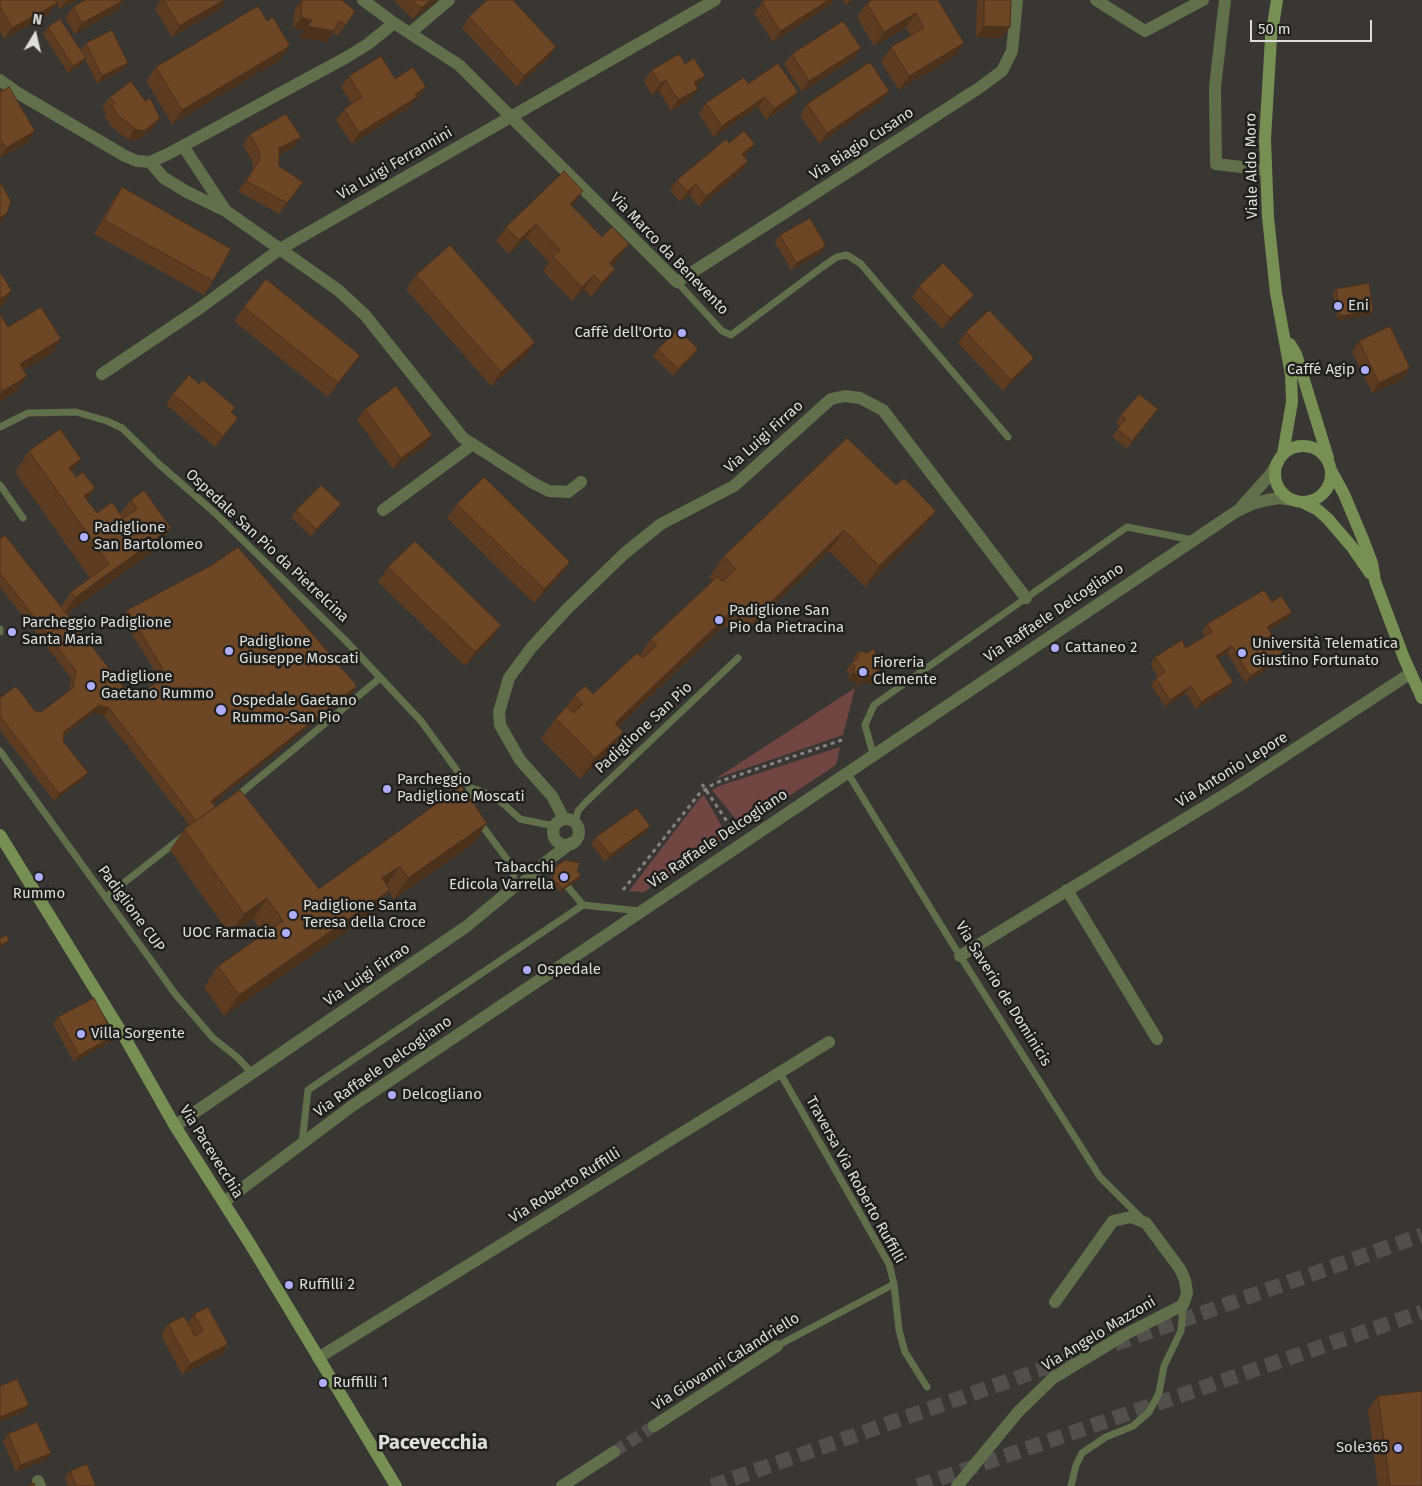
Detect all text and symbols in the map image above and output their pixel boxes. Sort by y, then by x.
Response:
north arrow [10,10,60,60]
scale bar [1252,10,1374,42]
text: N [31,11,43,29]
text: 50 m [1258,20,1291,38]
street label: Via Biagio Cusano [807,104,917,184]
street label: Viale Aldo Moro [1242,113,1262,219]
street label: Via Luigi Ferrannini [334,124,456,204]
street label: Via Marco da Benevento [606,189,732,319]
place label: Eni [1348,297,1369,315]
marker: Eni [1332,300,1344,312]
place label: Caffè dell'Orto [574,324,672,342]
marker: Caffè dell'Orto [676,327,688,339]
place label: Caffé Agip [1287,361,1355,379]
marker: Caffé Agip [1359,364,1371,376]
street label: Via Luigi Firrao [721,397,807,477]
street label: Ospedale San Pio da Pietrelcina [182,466,352,626]
place label: Padiglione San Bartolomeo [94,519,203,554]
marker: Padiglione San Bartolomeo [78,531,90,543]
street label: Via Raffaele Delcogliano [981,560,1127,666]
place label: Padiglione San Pio da Pietracina [729,602,844,637]
place label: Parcheggio Padiglione Santa Maria [22,614,171,649]
marker: Padiglione San Pio da Pietracina [713,614,725,626]
marker: Parcheggio Padiglione Santa Maria [6,626,18,638]
place label: Padiglione Giuseppe Moscati [239,633,359,668]
place label: Università Telematica Giustino Fortunato [1252,635,1398,670]
place label: Cattaneo 2 [1065,639,1137,657]
marker: Cattaneo 2 [1049,642,1061,654]
marker: Padiglione Giuseppe Moscati [223,645,235,657]
marker: Università Telematica Giustino Fortunato [1236,647,1248,659]
place label: Fioreria Clemente [873,654,937,689]
marker: Fioreria Clemente [857,666,869,678]
place label: Padiglione Gaetano Rummo [101,668,214,703]
street label: Padiglione San Pio [592,678,696,778]
marker: Padiglione Gaetano Rummo [85,680,97,692]
place label: Ospedale Gaetano Rummo-San Pio [232,692,357,727]
marker: Ospedale Gaetano Rummo-San Pio [214,703,228,717]
street label: Via Antonio Lepore [1173,728,1291,812]
place label: Parcheggio Padiglione Moscati [397,771,525,806]
marker: Parcheggio Padiglione Moscati [381,783,393,795]
street label: Via Raffaele Delcogliano [645,786,791,892]
place label: Tabacchi Edicola Varrella [449,859,554,894]
street label: Padiglione CUP [94,862,168,956]
marker: Rummo [33,871,45,883]
marker: Tabacchi Edicola Varrella [558,871,570,883]
place label: Rummo [13,885,65,903]
place label: Padiglione Santa Teresa della Croce [303,897,426,932]
marker: Padiglione Santa Teresa della Croce [287,909,299,921]
street label: Via Saverio de Dominicis [951,918,1055,1070]
place label: UOC Farmacia [182,924,276,942]
marker: UOC Farmacia [280,927,292,939]
street label: Via Luigi Firrao [321,940,413,1010]
place label: Ospedale [537,961,601,979]
marker: Ospedale [521,964,533,976]
street label: Via Raffaele Delcogliano [311,1013,455,1121]
place label: Villa Sorgente [91,1025,185,1043]
marker: Villa Sorgente [75,1028,87,1040]
place label: Delcogliano [402,1086,482,1104]
marker: Delcogliano [386,1089,398,1101]
street label: Traversa Via Roberto Ruffilli [802,1093,908,1267]
street label: Via Pacevecchia [175,1102,247,1202]
street label: Via Roberto Ruffilli [506,1145,624,1227]
place label: Ruffilli 2 [299,1276,355,1294]
marker: Ruffilli 2 [283,1279,295,1291]
street label: Via Angelo Mazzoni [1039,1293,1159,1375]
street label: Via Giovanni Calandriello [649,1309,803,1415]
place label: Ruffilli 1 [333,1374,388,1392]
marker: Ruffilli 1 [317,1377,329,1389]
district label: Pacevecchia [378,1431,488,1455]
place label: Sole365 [1336,1439,1388,1457]
marker: Sole365 [1392,1442,1404,1454]

